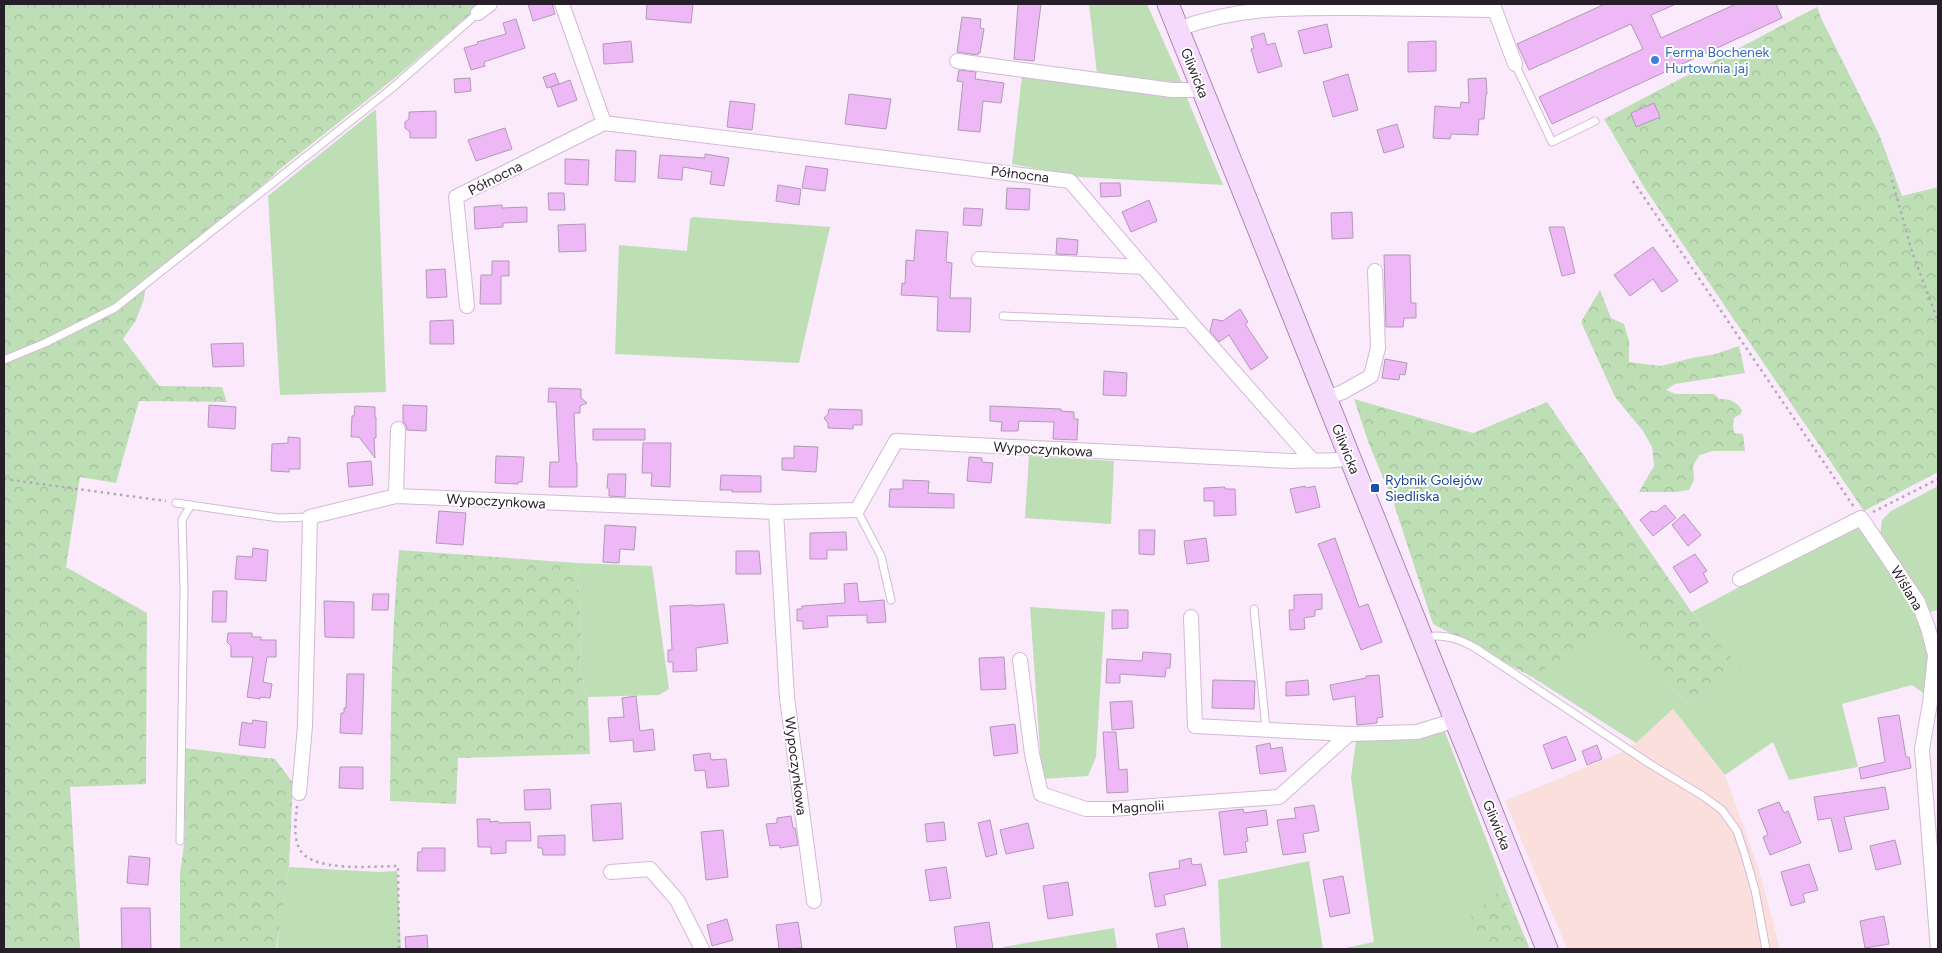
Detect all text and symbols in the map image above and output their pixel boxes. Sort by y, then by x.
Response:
place label: Ferma Bochenek Hurtownia jaj [1665,44,1770,77]
street label: Gliwicka [1177,46,1212,101]
marker: Ferma Bochenek Hurtownia jaj [1649,54,1661,66]
street label: Północna [465,158,525,199]
street label: Północna [990,162,1050,186]
street label: Gliwicka [1328,422,1363,477]
street label: Wypoczynkowa [993,438,1093,461]
place label: Rybnik Golejów Siedliska [1385,472,1483,505]
marker: Rybnik Golejów Siedliska [1369,482,1381,494]
street label: Wypoczynkowa [446,490,546,513]
street label: Wiślana [1887,563,1926,613]
street label: Wypoczynkowa [781,716,810,816]
street label: Magnolii [1111,797,1165,818]
street label: Gliwicka [1479,798,1514,853]

